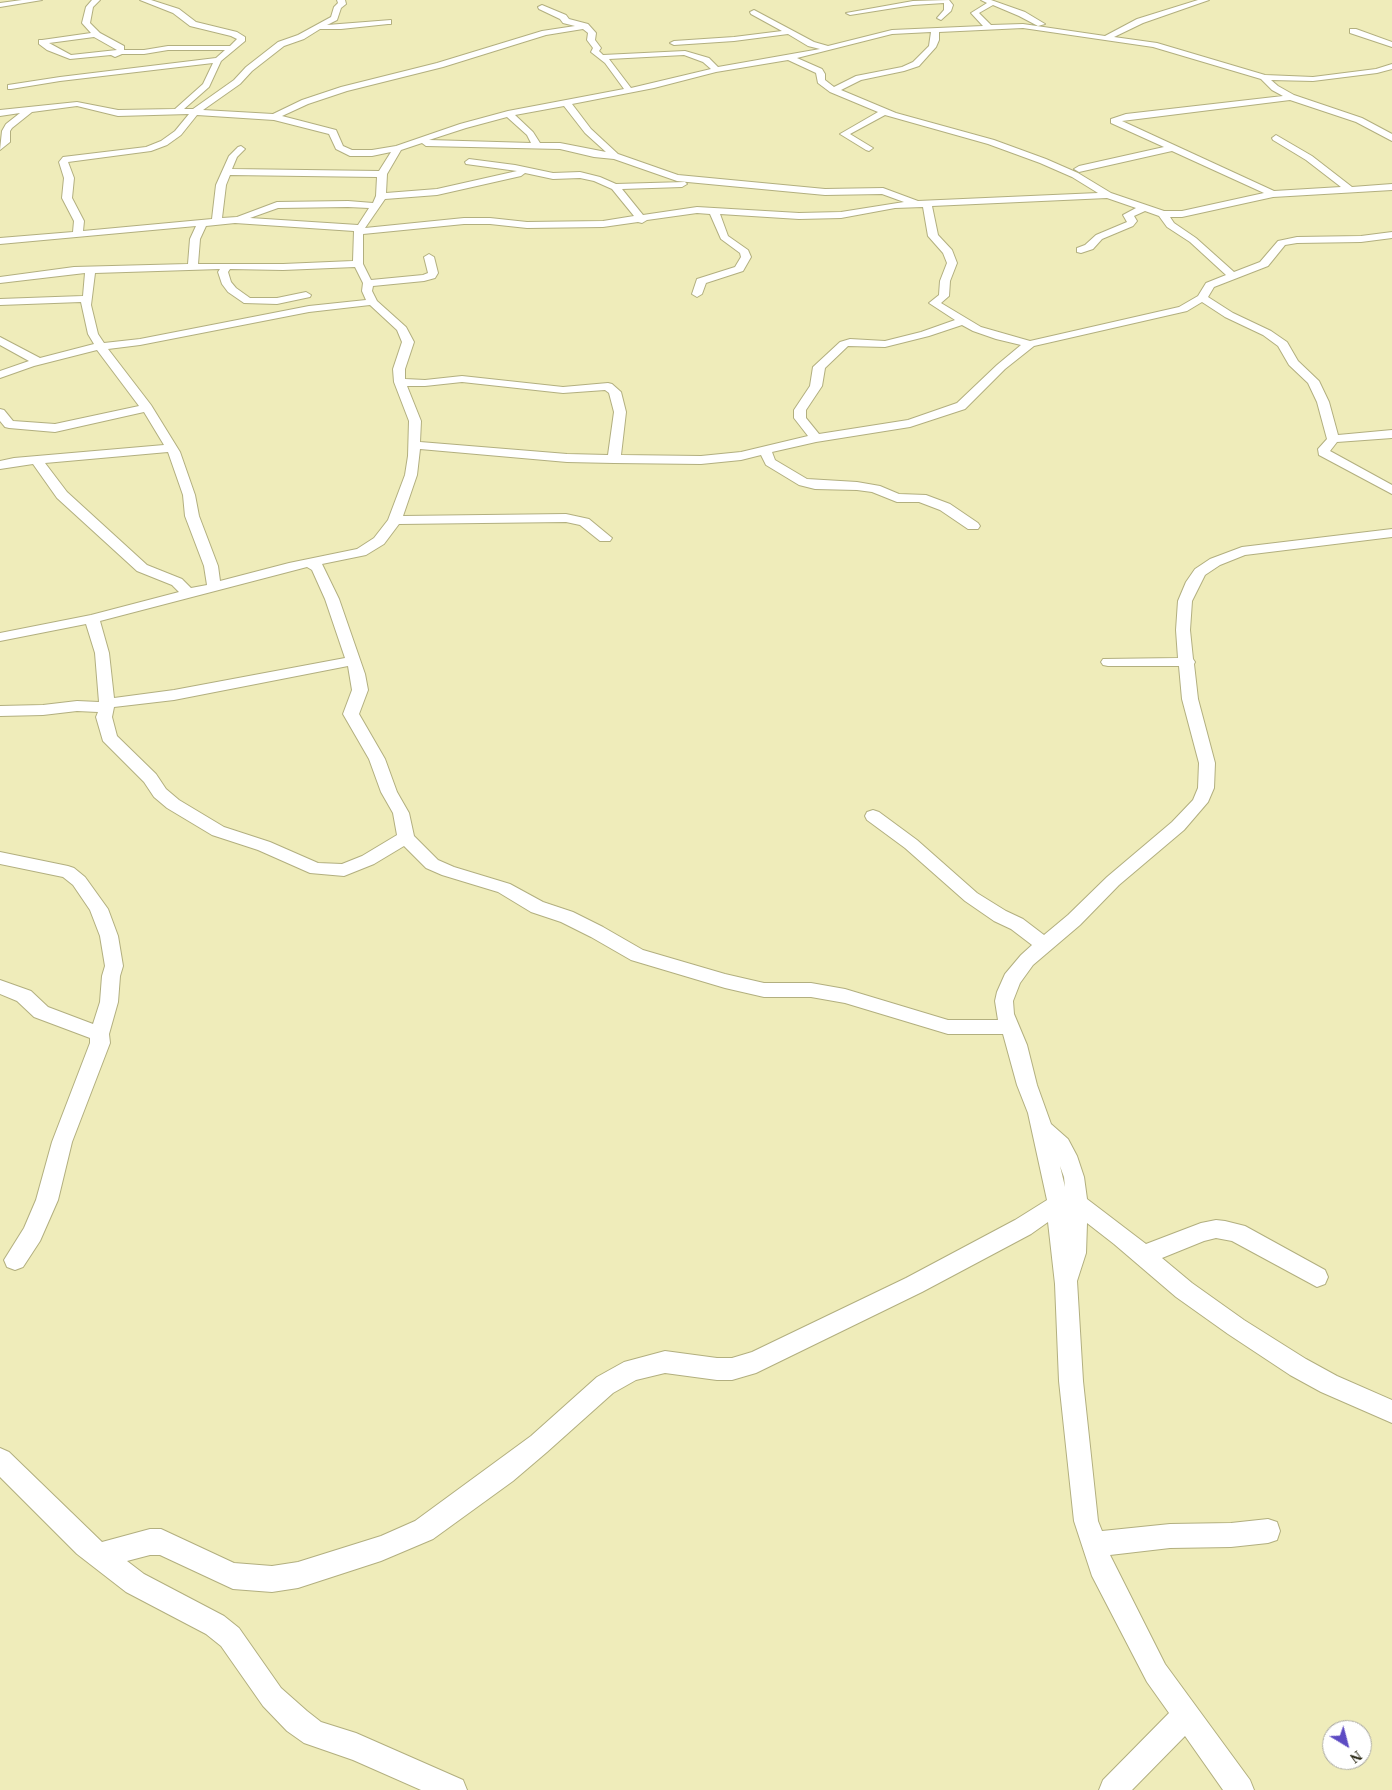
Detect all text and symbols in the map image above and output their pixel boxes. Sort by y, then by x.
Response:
north arrow [1322,1720,1372,1770]
text: N [1347,1748,1364,1766]

